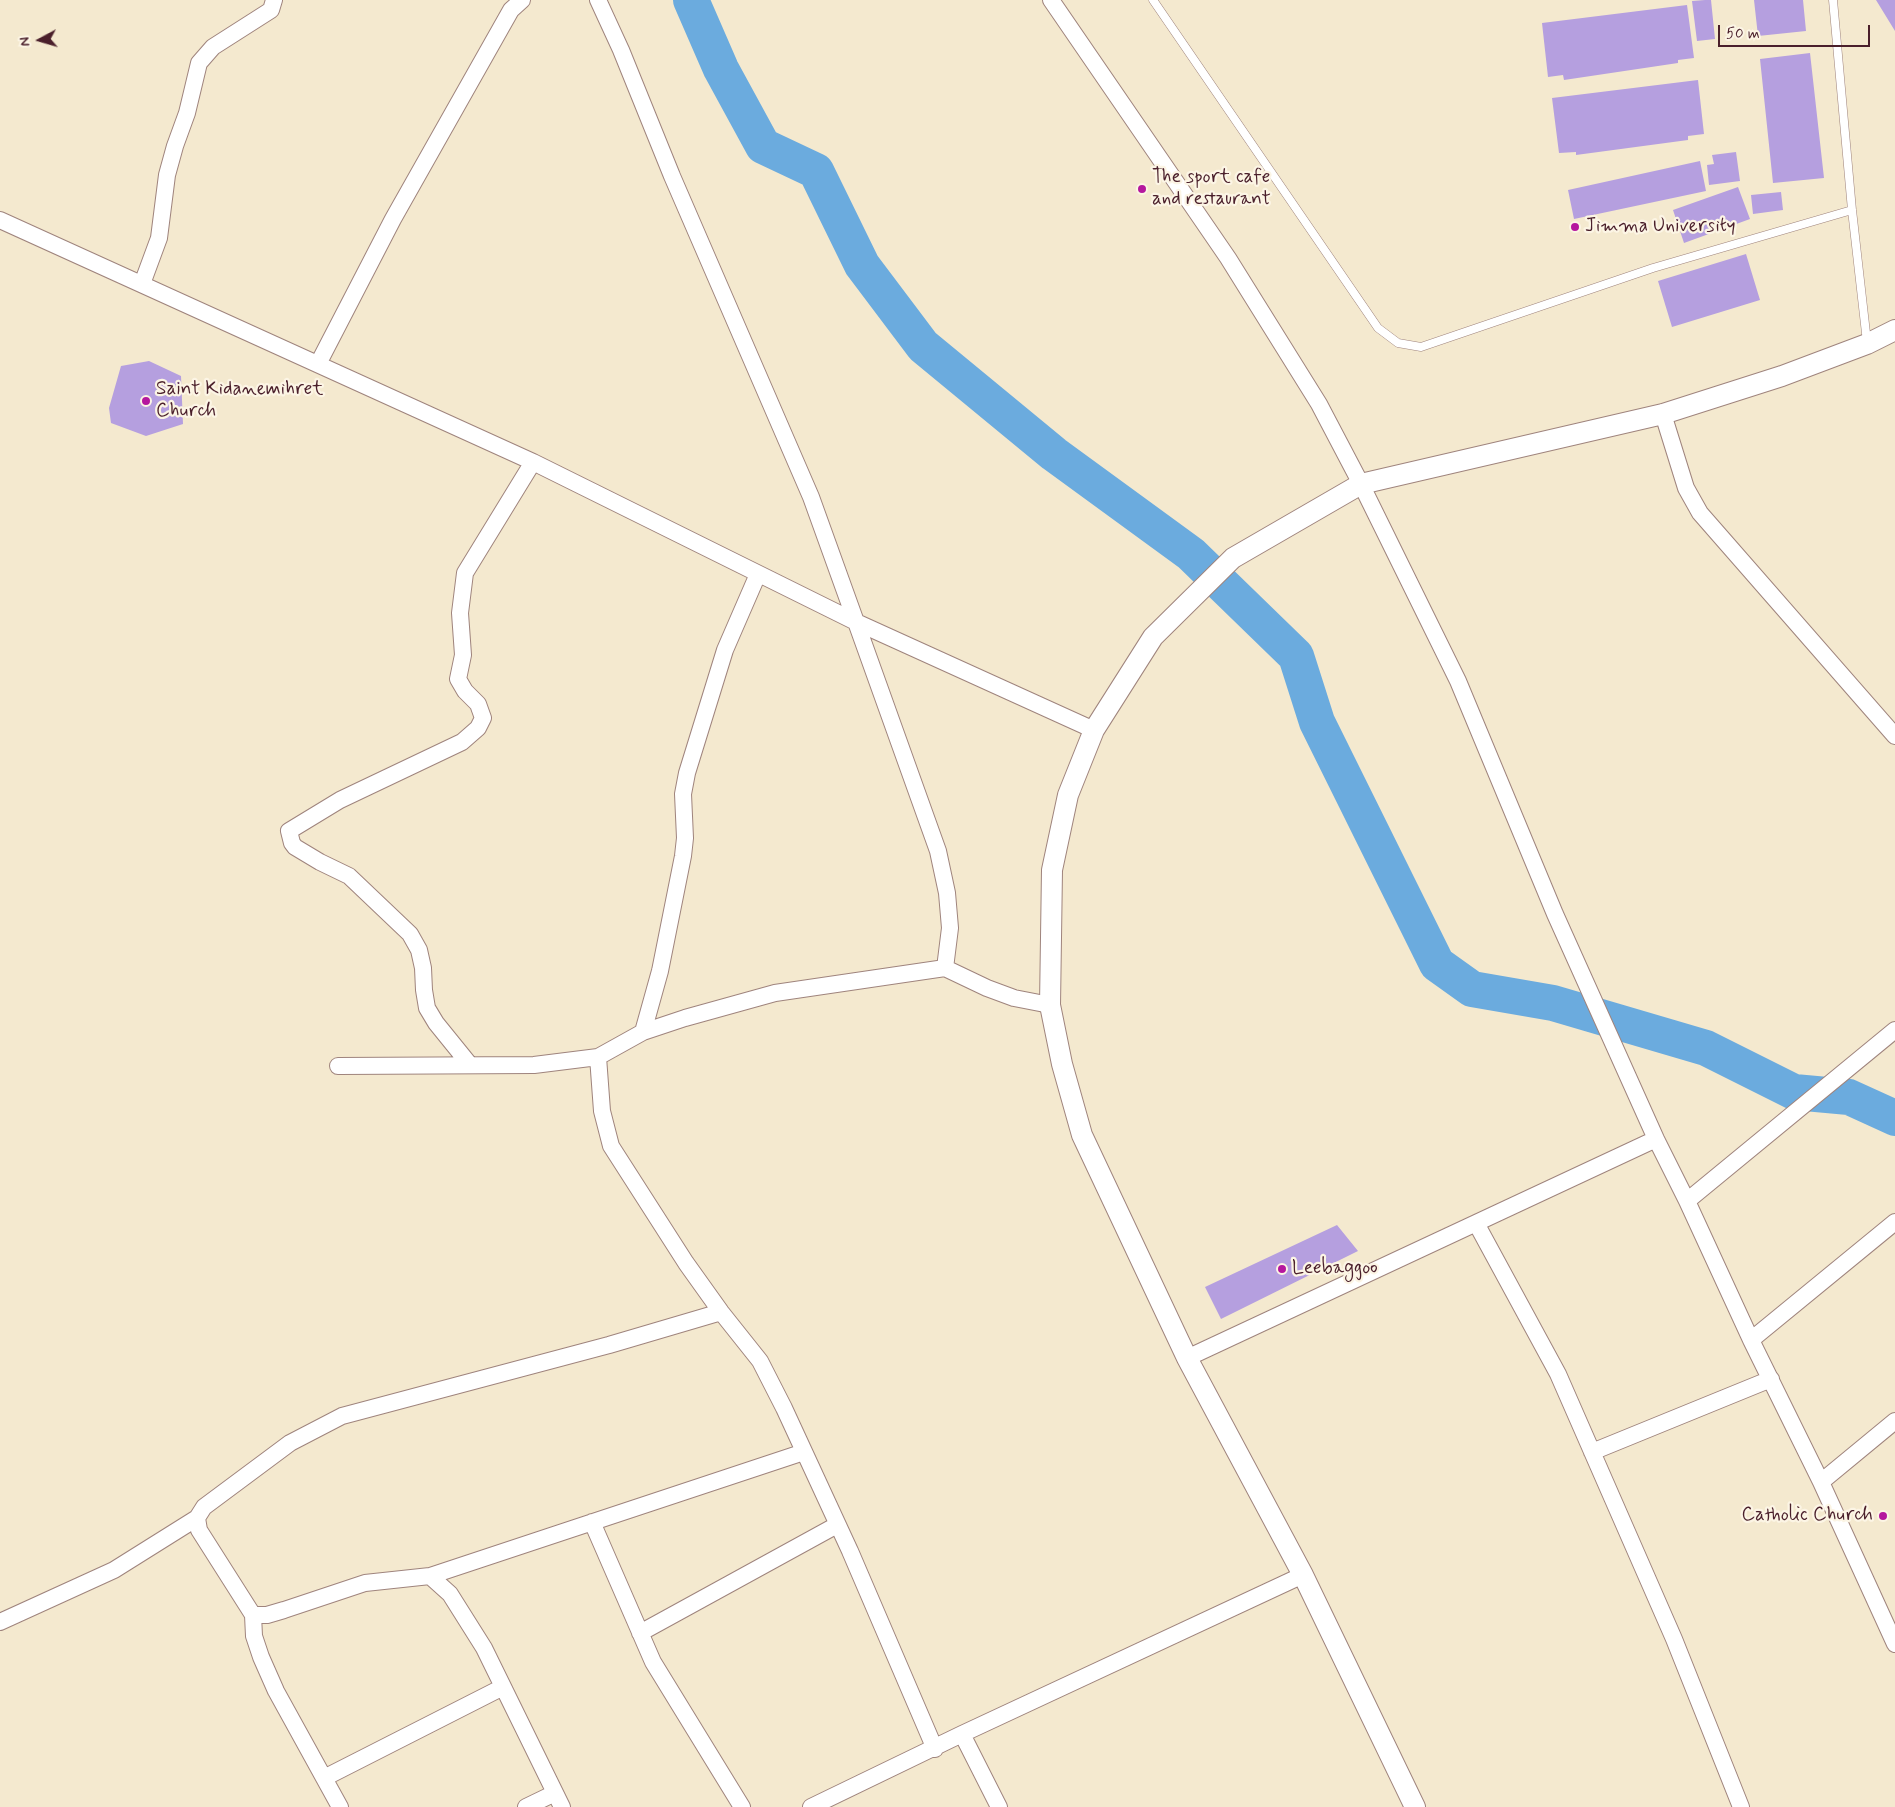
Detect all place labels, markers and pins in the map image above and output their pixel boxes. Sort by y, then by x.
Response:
place label: The sport cafe and restaurant [1152,167,1271,211]
marker: The sport cafe and restaurant [1136,183,1148,195]
place label: Jimma University [1585,216,1736,238]
marker: Jimma University [1569,221,1581,233]
place label: Saint Kidanemihret Church [156,379,324,423]
marker: Saint Kidanemihret Church [140,395,152,407]
place label: Leebaggoo [1292,1258,1378,1280]
marker: Leebaggoo [1276,1263,1288,1275]
place label: Catholic Church [1742,1505,1873,1527]
marker: Catholic Church [1877,1510,1889,1522]

